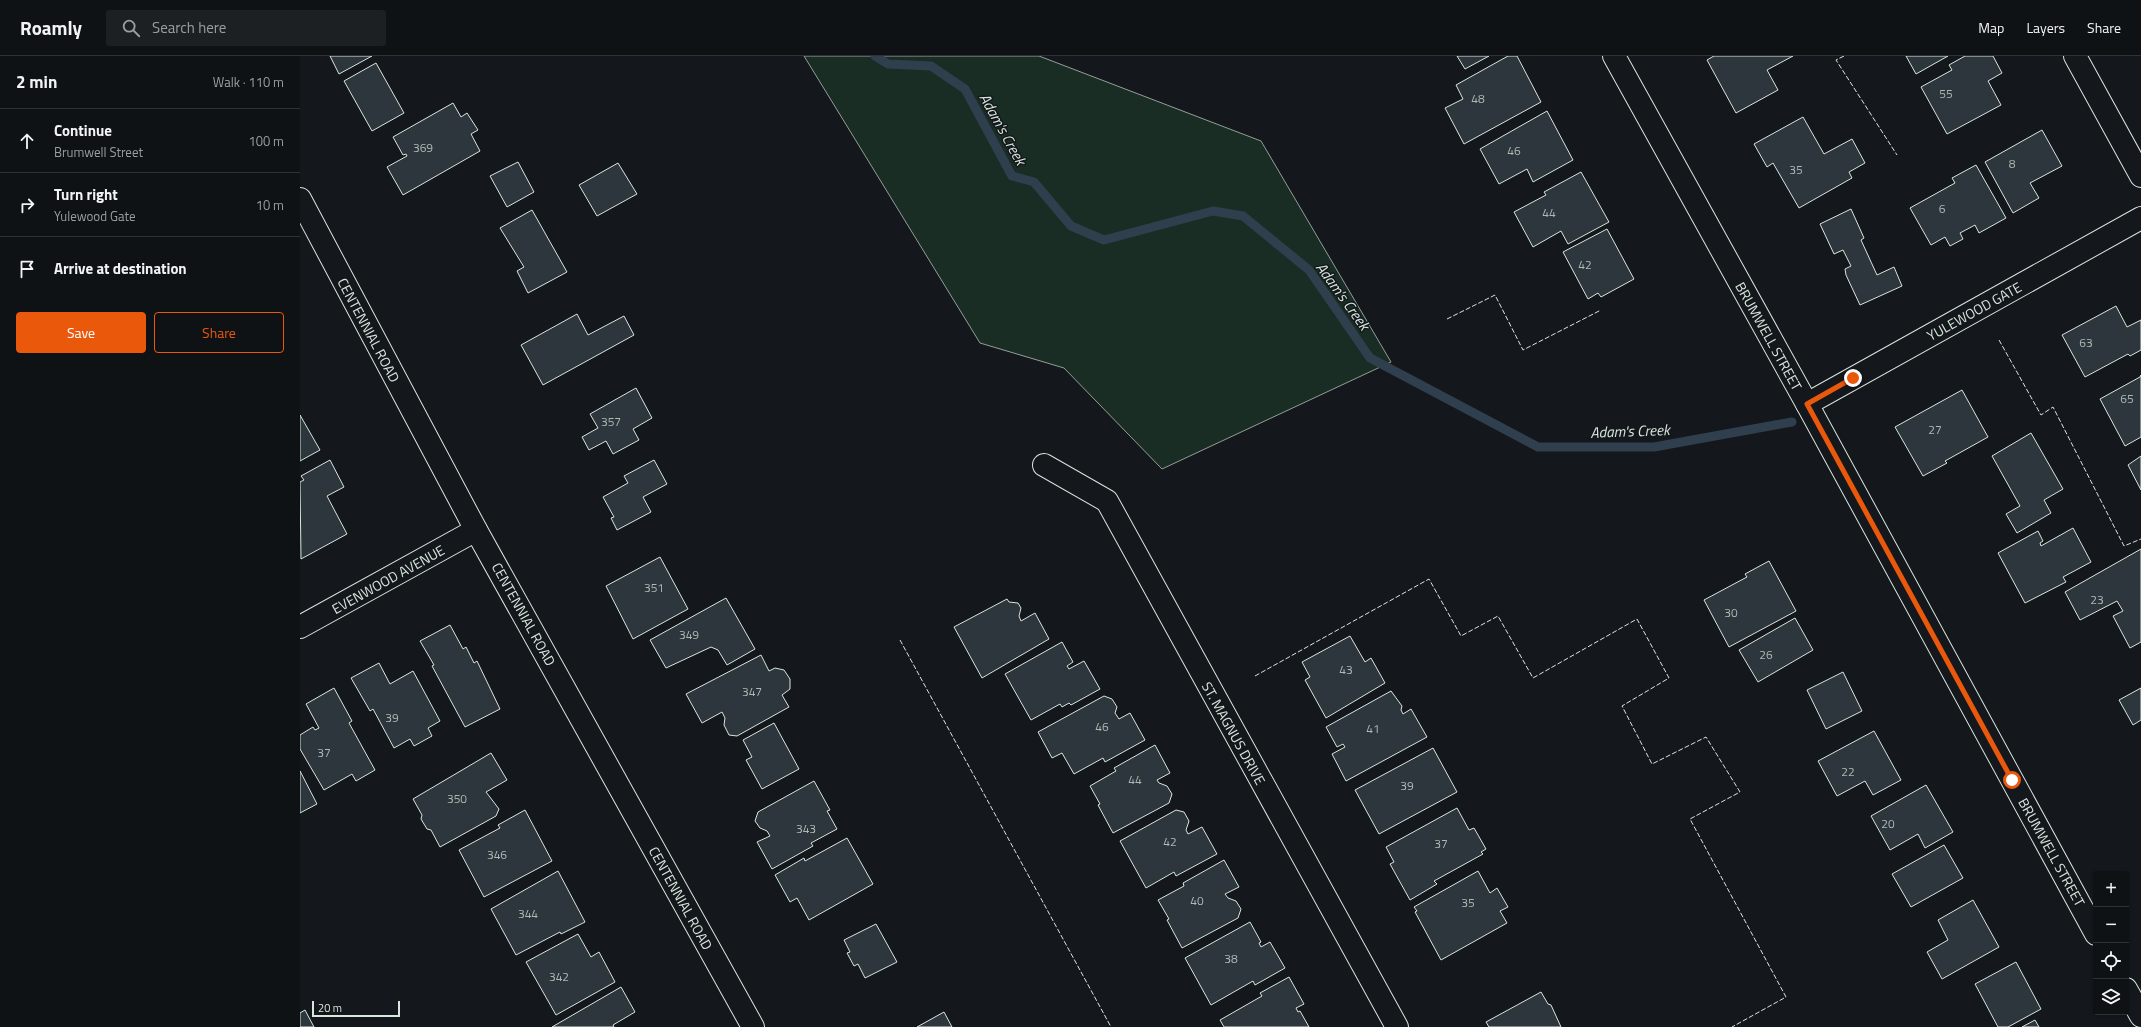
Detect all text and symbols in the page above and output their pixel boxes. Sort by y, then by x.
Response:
search box [106,10,386,46]
text: Roamly [20,13,82,42]
text: Search here [152,16,226,39]
icon: search [120,17,142,39]
text: Map [1978,17,2004,38]
text: Layers [2026,17,2065,38]
text: Share [2087,17,2121,38]
text: 2 min [16,69,57,95]
text: Walk · 110 m [213,72,284,92]
house number: 55 [1939,84,1953,103]
water label: Adam's Creek [974,89,1033,171]
house number: 48 [1471,89,1485,108]
text: Continue [54,119,112,142]
icon: ahead [16,130,38,152]
text: 100 m [248,131,284,151]
house number: 369 [413,138,433,157]
house number: 46 [1507,141,1521,160]
text: Brumwell Street [54,142,143,162]
house number: 8 [2009,154,2016,173]
house number: 35 [1789,160,1803,179]
text: Turn right [54,183,118,206]
icon: right [16,194,38,216]
text: 10 m [256,195,284,215]
house number: 6 [1939,199,1946,218]
house number: 44 [1542,203,1556,222]
text: Yulewood Gate [54,206,136,226]
house number: 42 [1578,255,1592,274]
text: Arrive at destination [54,257,187,280]
water label: Adam's Creek [1310,257,1377,337]
icon: arrive [16,258,38,280]
street label: CENTENNIAL ROAD [333,274,405,386]
street label: YULEWOOD GATE [1923,276,2025,346]
street label: BRUMWELL STREET [1730,278,1808,395]
button: Save [16,312,146,353]
button: Share [154,312,284,353]
house number: 63 [2079,333,2093,352]
route end [1844,369,1862,387]
house number: 65 [2120,389,2134,408]
house number: 357 [601,412,621,431]
water label: Adam's Creek [1590,418,1672,444]
house number: 27 [1928,420,1942,439]
street label: EVENWOOD AVENUE [328,539,448,619]
street label: CENTENNIAL ROAD [487,558,561,670]
house number: 351 [644,578,664,597]
house number: 23 [2090,590,2104,609]
house number: 30 [1724,603,1738,622]
house number: 349 [679,625,699,644]
house number: 26 [1759,645,1773,664]
house number: 43 [1339,660,1353,679]
street label: ST. MAGNUS DRIVE [1197,678,1271,789]
house number: 347 [742,682,762,701]
house number: 39 [385,708,399,727]
house number: 46 [1095,717,1109,736]
house number: 41 [1366,719,1380,738]
house number: 37 [317,743,331,762]
house number: 22 [1841,762,1855,781]
house number: 44 [1128,770,1142,789]
route start [2003,771,2021,789]
house number: 39 [1400,776,1414,795]
house number: 350 [447,789,467,808]
street label: BRUMWELL STREET [2013,794,2091,911]
house number: 20 [1881,814,1895,833]
house number: 343 [796,819,816,838]
house number: 42 [1163,832,1177,851]
house number: 37 [1434,834,1448,853]
street label: CENTENNIAL ROAD [644,842,718,954]
house number: 346 [487,845,507,864]
map controls [2093,871,2129,1015]
button: + [2093,871,2129,907]
house number: 40 [1190,891,1204,910]
house number: 35 [1461,893,1475,912]
house number: 344 [518,904,538,923]
button: − [2093,907,2129,943]
button: locate [2093,943,2129,979]
house number: 38 [1224,949,1238,968]
house number: 342 [549,967,569,986]
button: layers [2093,979,2129,1015]
scale bar [312,999,400,1018]
text: 20 m [318,1000,342,1016]

